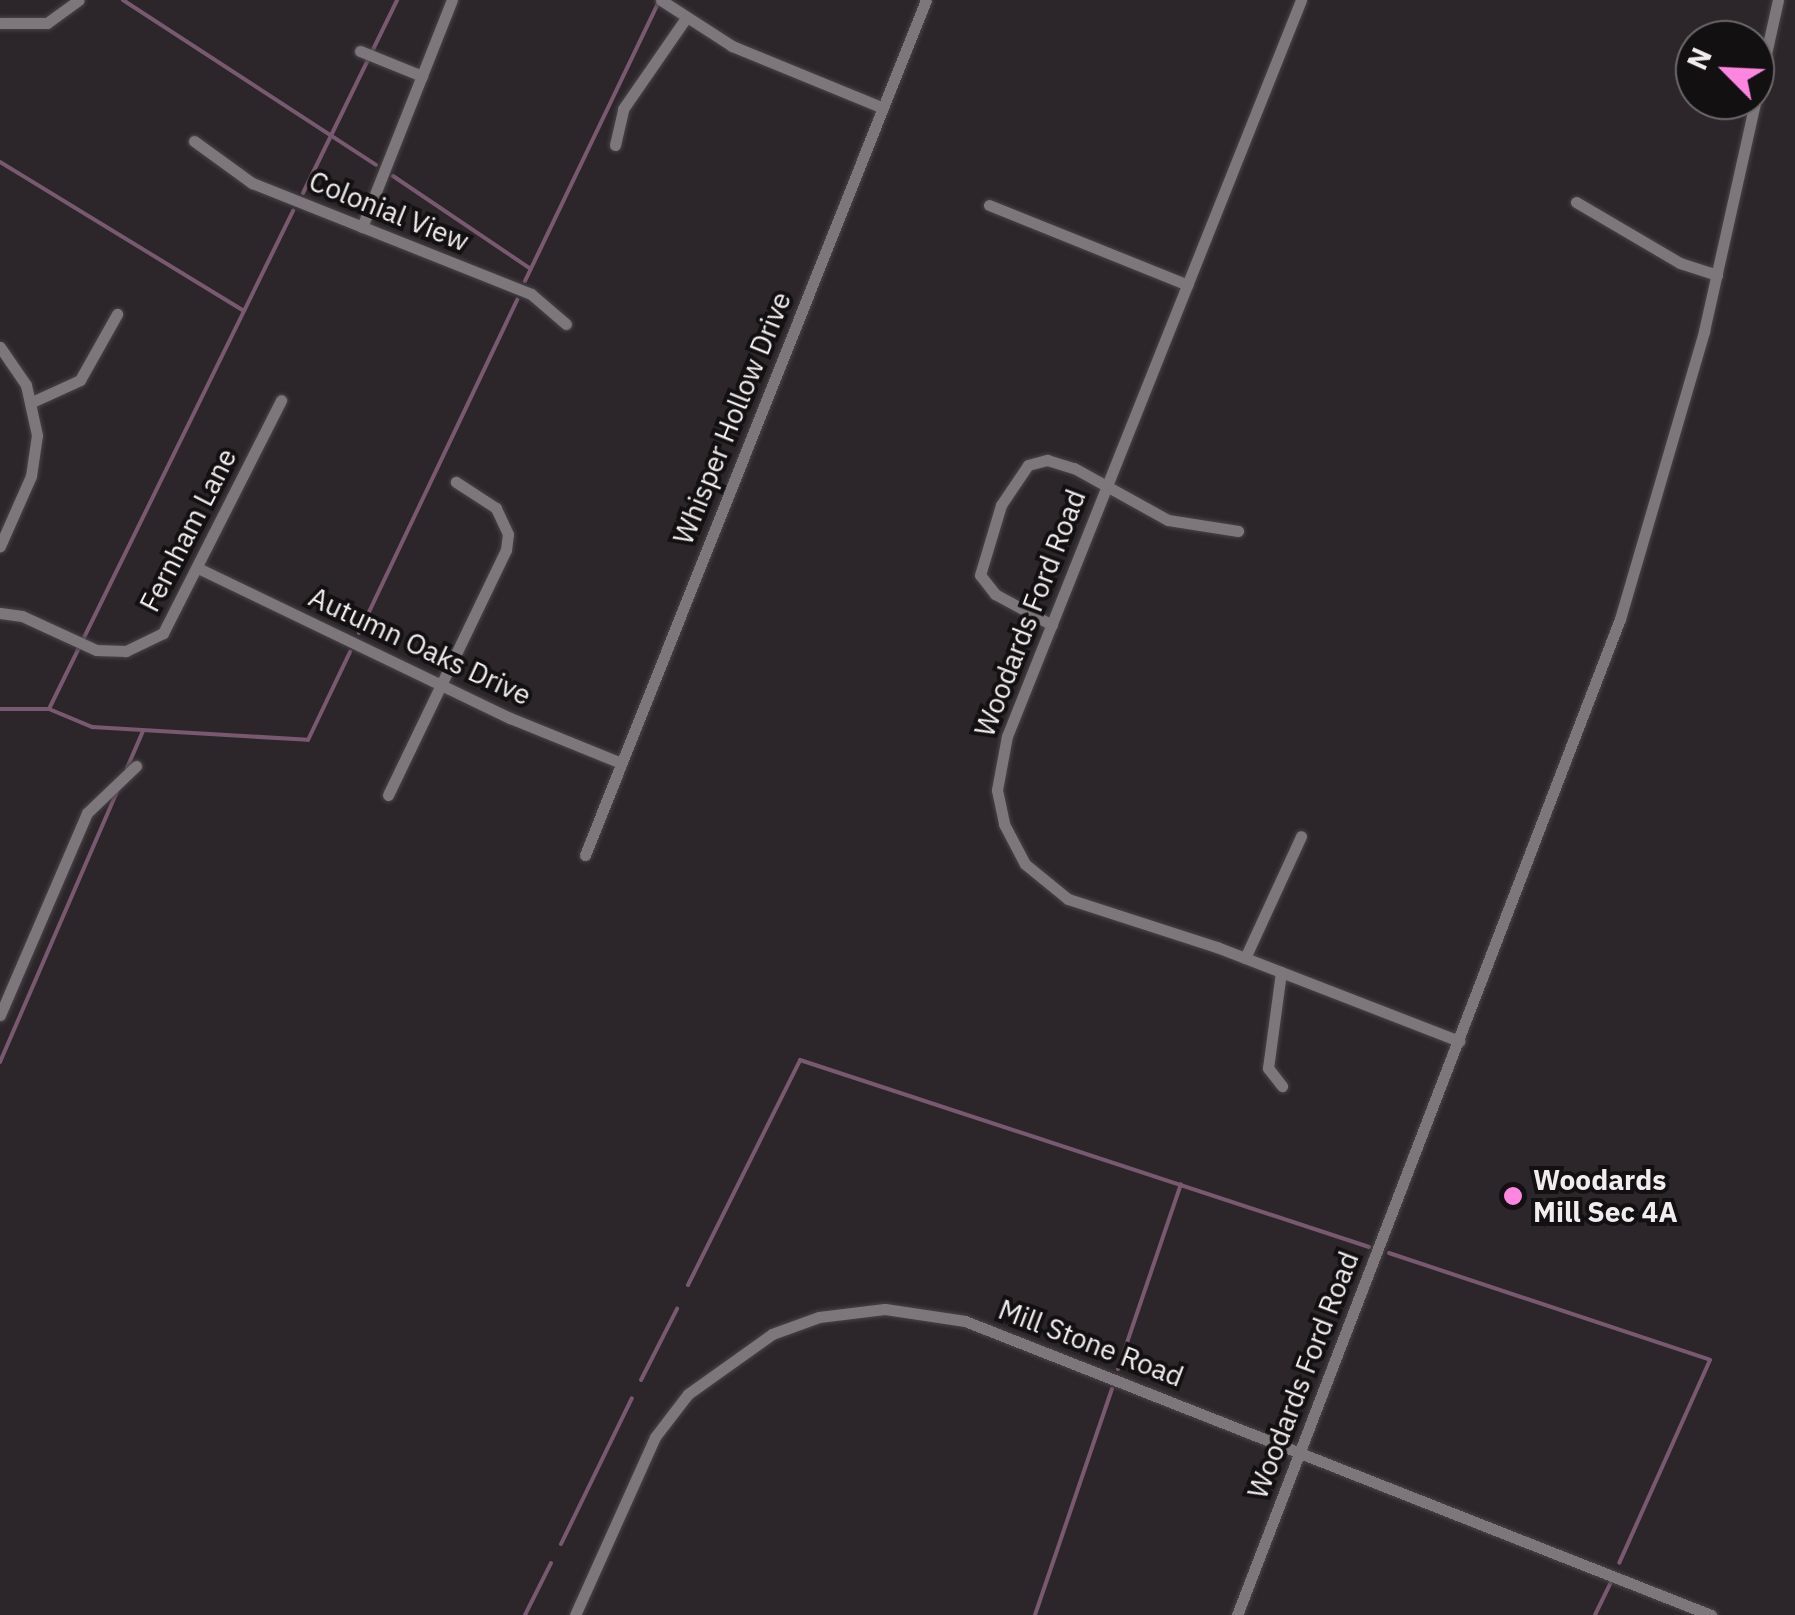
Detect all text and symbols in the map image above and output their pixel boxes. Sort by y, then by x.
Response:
north arrow [1675,20,1775,120]
text: N [1678,42,1720,75]
street label: Colonial View [304,164,474,258]
street label: Whisper Hollow Drive [666,287,798,549]
street label: Fernham Lane [132,443,244,617]
street label: Woodards Ford Road [967,485,1093,741]
street label: Autumn Oaks Drive [304,580,536,712]
place label: Woodards Mill Sec 4A [1533,1163,1678,1229]
marker: Woodards Mill Sec 4A [1502,1185,1524,1207]
street label: Woodards Ford Road [1240,1247,1366,1503]
street label: Mill Stone Road [994,1292,1188,1394]

